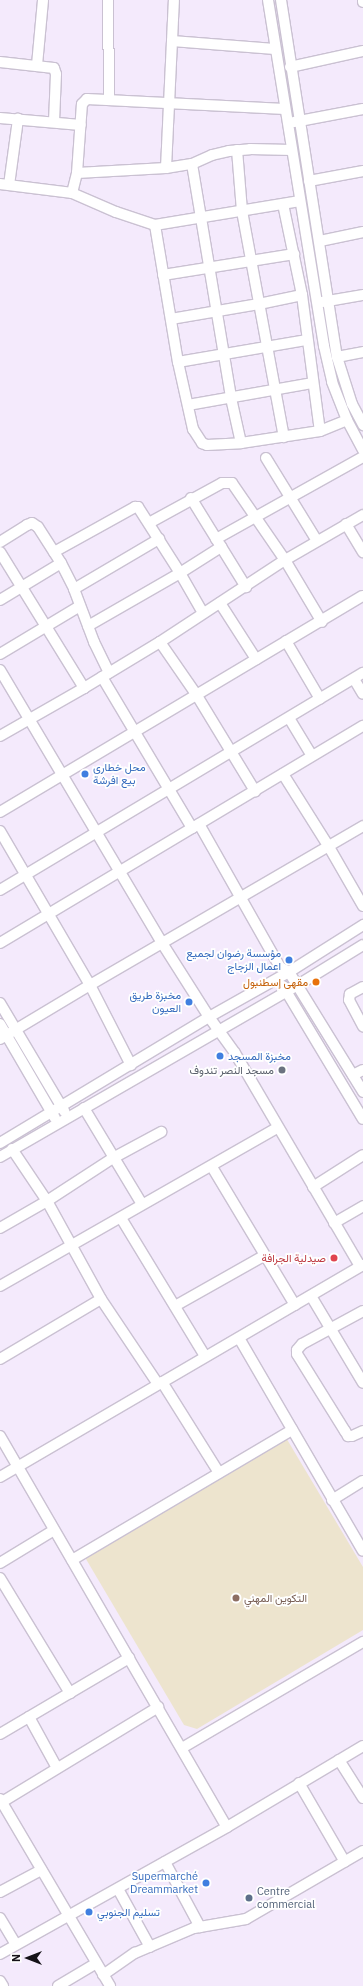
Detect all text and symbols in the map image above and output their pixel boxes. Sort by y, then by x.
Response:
place label: محل خطاري بيع افرشة [93,761,146,787]
marker: محل خطاري بيع افرشة [80,769,90,779]
place label: مؤسسة رضوان لجميع اعمال الزجاج [186,947,281,973]
marker: مؤسسة رضوان لجميع اعمال الزجاج [284,955,294,965]
place label: مقهى إسطنبول [243,975,308,989]
marker: مقهى إسطنبول [311,977,321,987]
place label: مخبزة طريق العيون [129,989,181,1015]
marker: مخبزة طريق العيون [184,997,194,1007]
place label: مخبزة المسجد [228,1049,291,1063]
marker: مخبزة المسجد [215,1051,225,1061]
place label: مسجد النصر تندوف [190,1063,274,1077]
marker: مسجد النصر تندوف [277,1065,287,1075]
place label: صيدلية الجرافة [262,1251,326,1265]
marker: صيدلية الجرافة [329,1253,339,1263]
place label: التكوين المهني [244,1591,307,1605]
marker: التكوين المهني [231,1593,241,1603]
place label: Supermarché Dreammarket [130,1870,198,1896]
marker: Supermarché Dreammarket [201,1878,211,1888]
place label: Centre commercial [257,1885,315,1911]
marker: Centre commercial [244,1893,254,1903]
place label: تسليم الجنوبي [97,1905,160,1919]
marker: تسليم الجنوبي [84,1907,94,1917]
north arrow [8,1938,48,1978]
text: N [9,1954,23,1962]

